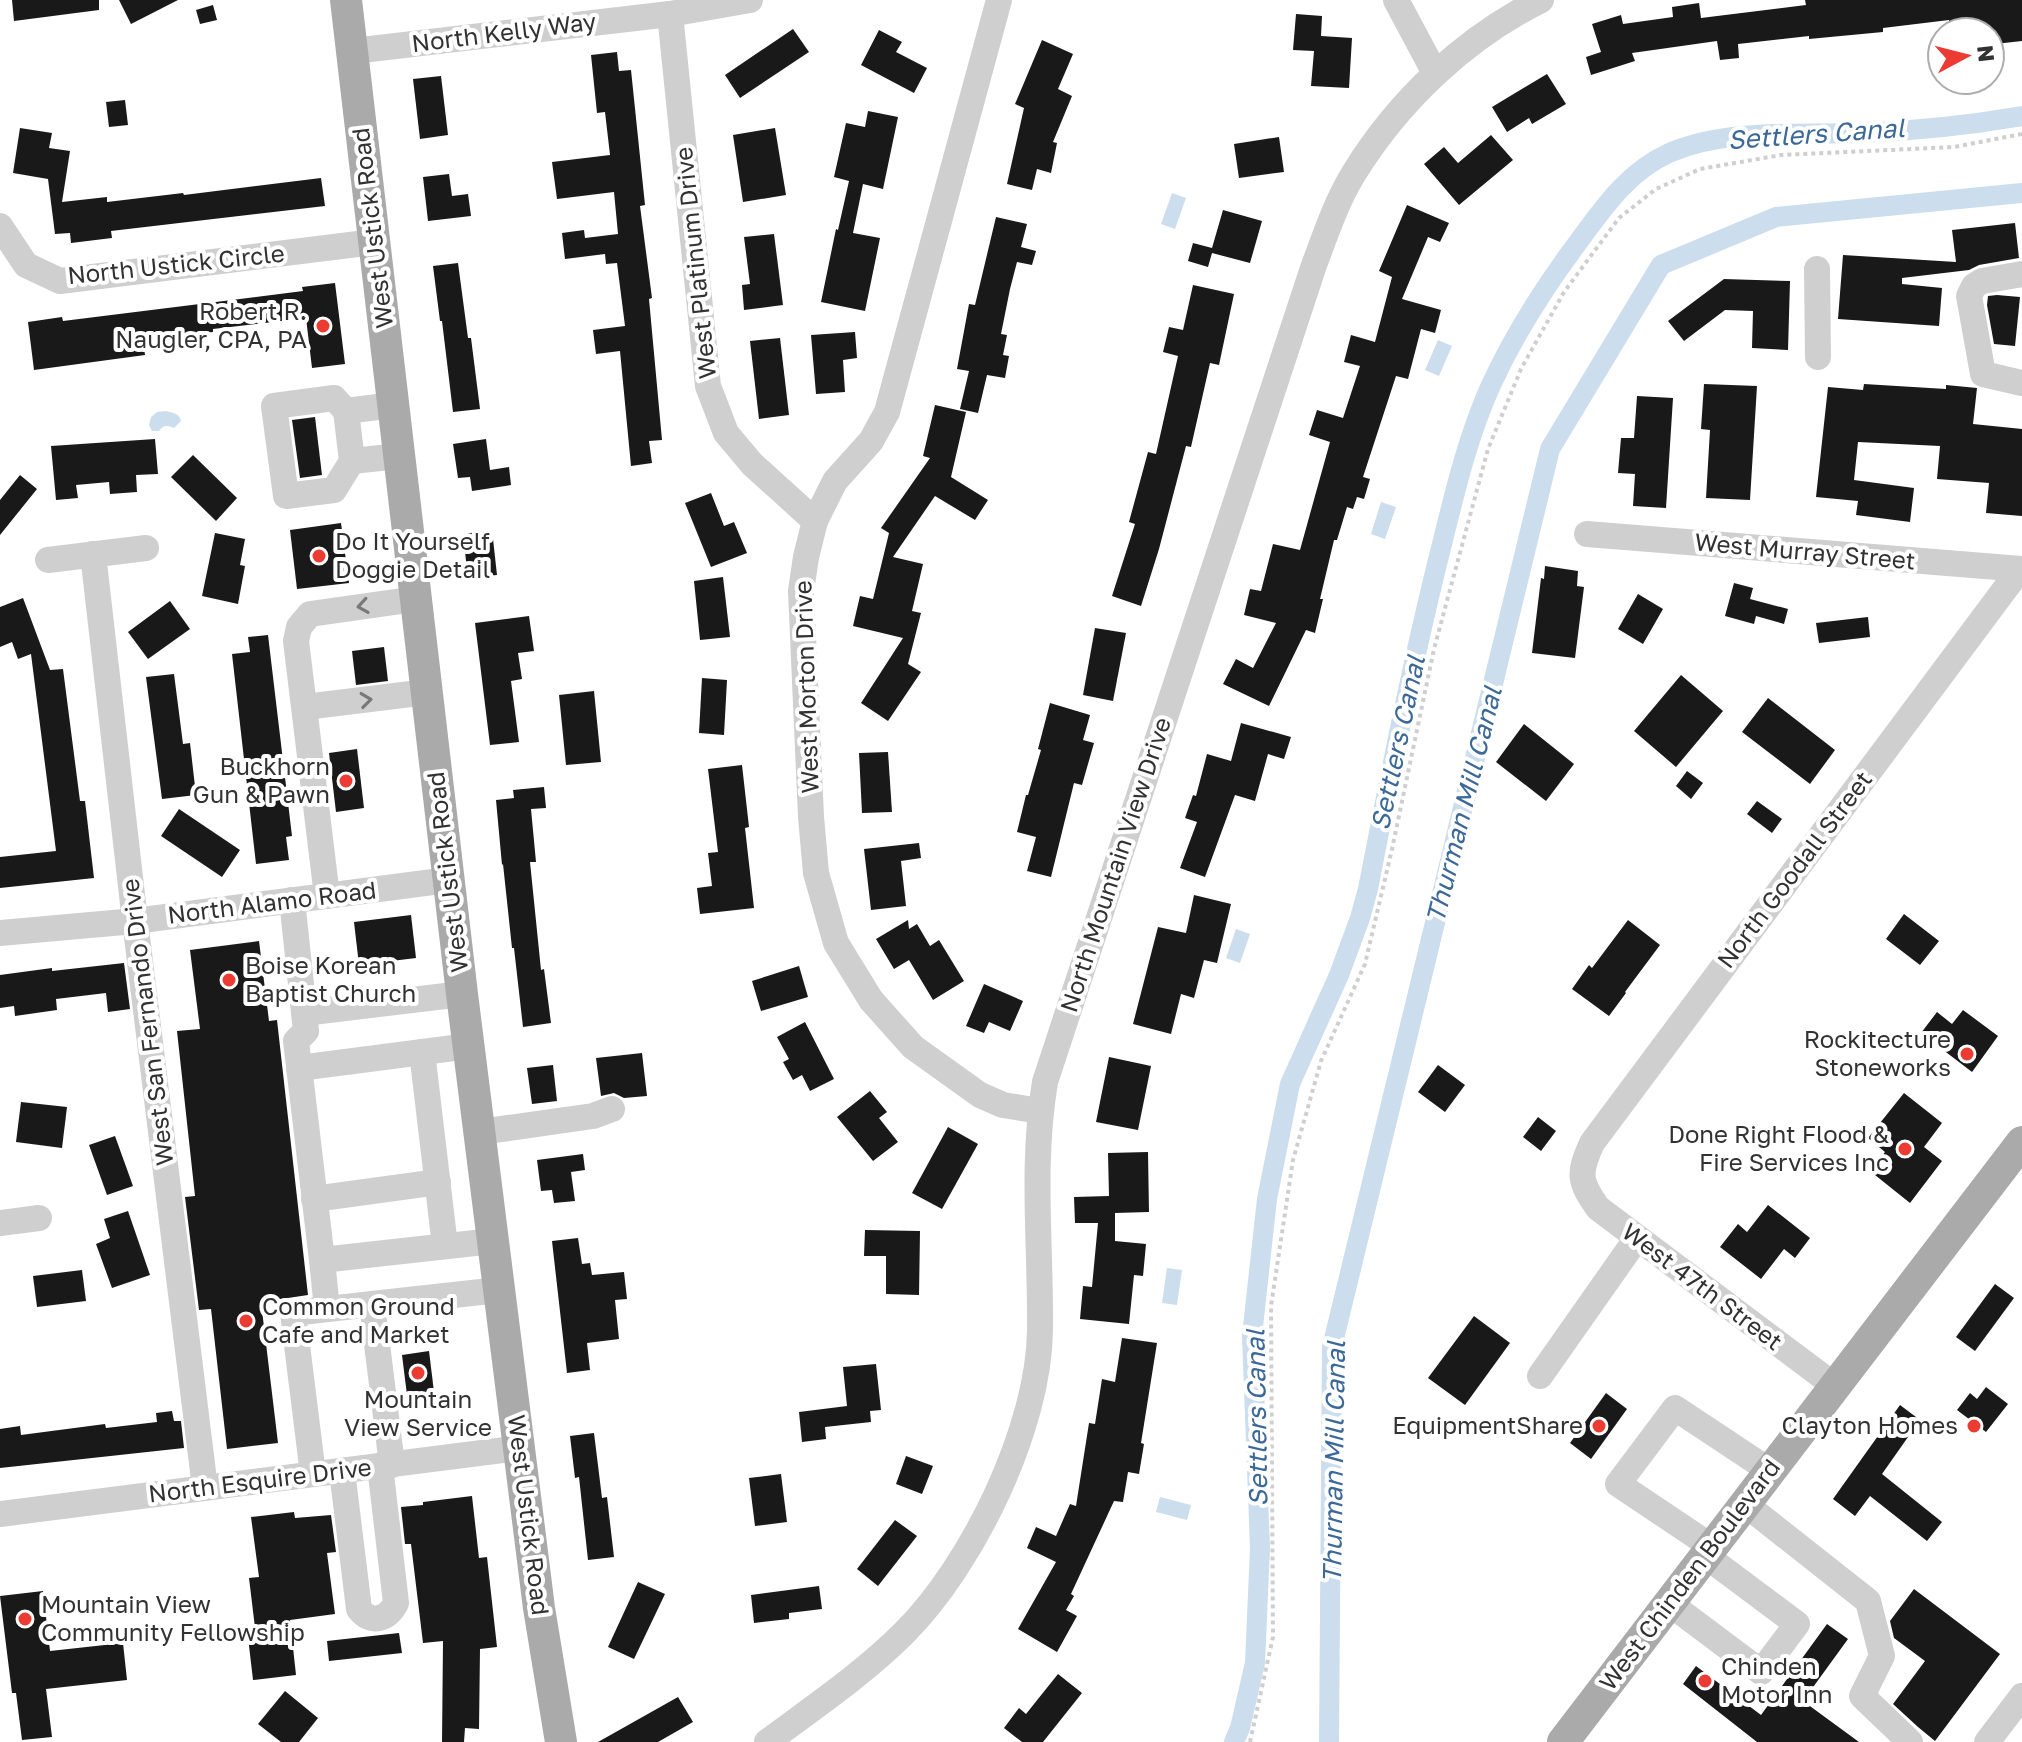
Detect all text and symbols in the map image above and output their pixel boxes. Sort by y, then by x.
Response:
street label: North Kelly Way [410,6,598,57]
north arrow [1926,16,2006,96]
text: N [1972,44,2001,63]
water label: Settlers Canal [1726,112,1907,155]
street label: West Ustick Road [345,126,398,330]
street label: West Platinum Drive [668,146,721,381]
street label: North Ustick Circle [66,238,286,289]
place label: Robert R. Naugler, CPA, PA [115,296,307,353]
marker: Robert R. Naugler, CPA, PA [314,317,332,335]
place label: Do It Yourself Doggie Detail [335,526,490,583]
street label: West Murray Street [1694,526,1917,575]
marker: Do It Yourself Doggie Detail [310,547,328,565]
street label: West Morton Drive [787,580,824,794]
one-way arrow [356,597,369,614]
water label: Settlers Canal [1364,651,1431,833]
water label: Thurman Mill Canal [1419,682,1508,926]
one-way arrow [360,691,373,708]
street label: North Mountain View Drive [1053,713,1176,1016]
place label: Buckhorn Gun & Pawn [193,751,330,808]
street label: North Goodall Street [1710,765,1877,973]
street label: West Ustick Road [420,770,473,974]
marker: Buckhorn Gun & Pawn [337,772,355,790]
street label: North Alamo Road [166,874,378,929]
street label: West San Fernando Drive [115,877,179,1167]
place label: Boise Korean Baptist Church [245,950,416,1007]
marker: Boise Korean Baptist Church [220,971,238,989]
place label: Rockitecture Stoneworks [1804,1024,1951,1081]
marker: Rockitecture Stoneworks [1958,1045,1976,1063]
place label: Done Right Flood & Fire Services Inc [1668,1119,1889,1176]
marker: Done Right Flood & Fire Services Inc [1896,1140,1914,1158]
street label: West 47th Street [1617,1216,1789,1355]
place label: Common Ground Cafe and Market [262,1291,455,1348]
marker: Common Ground Cafe and Market [237,1312,255,1330]
water label: Settlers Canal [1239,1327,1274,1507]
water label: Thurman Mill Canal [1316,1339,1351,1583]
marker: Mountain View Service [409,1364,427,1382]
place label: Mountain View Service [344,1384,492,1441]
place label: EquipmentShare [1392,1410,1583,1439]
place label: Clayton Homes [1781,1410,1958,1439]
street label: West Ustick Road [503,1413,556,1617]
marker: EquipmentShare [1590,1417,1608,1435]
marker: Clayton Homes [1965,1417,1983,1435]
street label: North Esquire Drive [147,1451,373,1508]
street label: West Chinden Boulevard [1592,1453,1785,1695]
place label: Mountain View Community Fellowship [41,1589,305,1646]
marker: Mountain View Community Fellowship [16,1610,34,1628]
place label: Chinden Motor Inn [1721,1651,1832,1708]
marker: Chinden Motor Inn [1696,1672,1714,1690]

